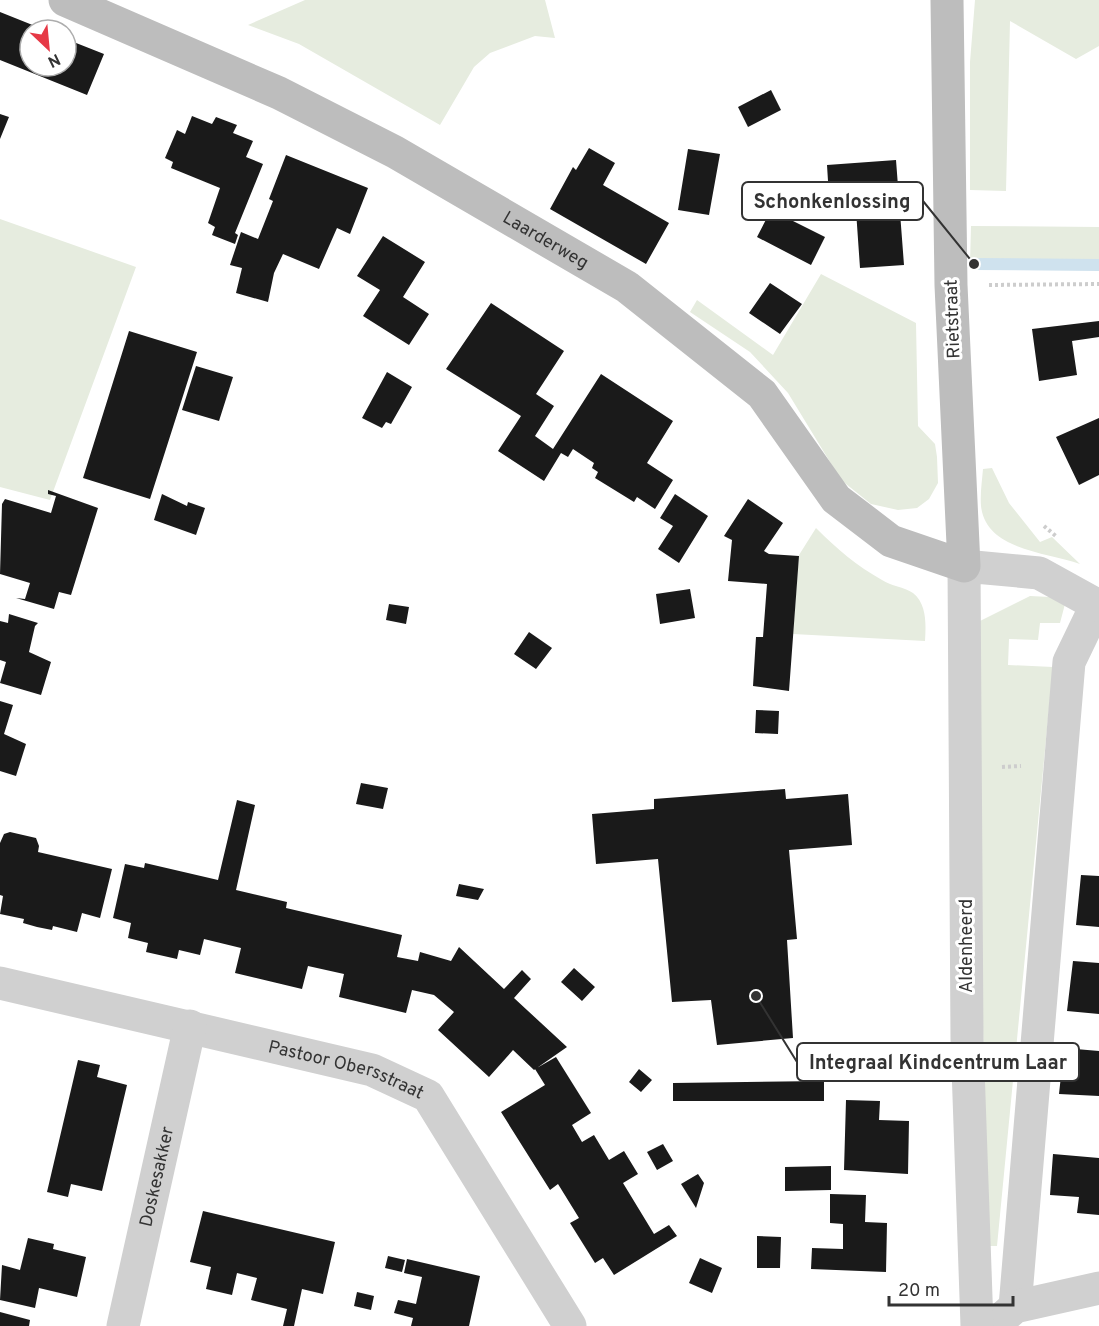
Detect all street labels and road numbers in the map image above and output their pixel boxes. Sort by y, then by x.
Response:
street label: Laarderweg [498,207,592,275]
street label: Rietstraat [941,279,966,359]
street label: Aldenheerd [956,899,979,993]
street label: Pastoor Obersstraat [266,1036,427,1105]
street label: Doskesakker [135,1125,180,1229]

